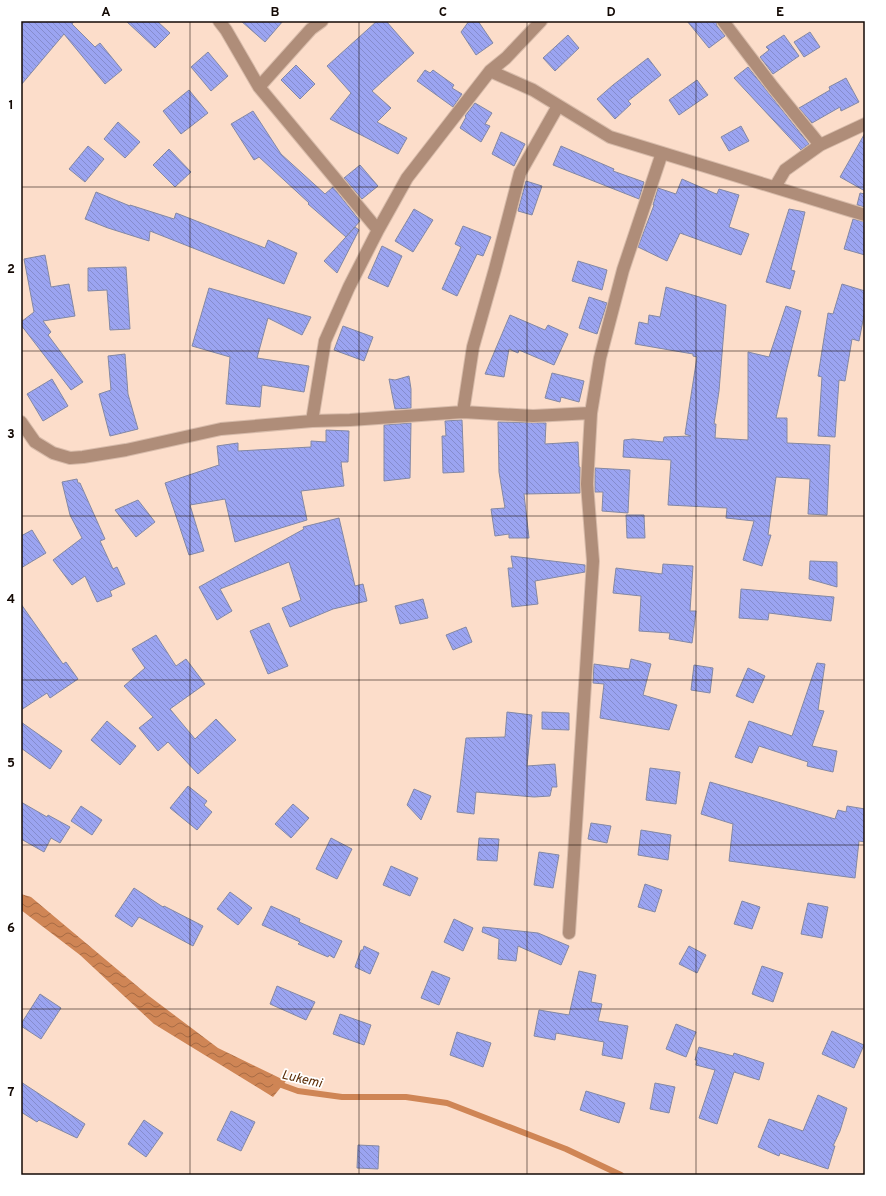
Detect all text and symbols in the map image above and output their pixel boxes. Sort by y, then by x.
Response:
text: A [101,5,111,21]
text: B [271,5,280,21]
text: C [439,5,447,21]
text: D [606,5,616,21]
text: E [776,5,784,21]
text: 1 [8,98,14,114]
text: 2 [7,262,15,278]
text: 3 [7,427,15,443]
text: 4 [7,592,15,608]
text: 5 [7,756,15,772]
text: 6 [7,921,15,937]
water label: Lukemi [280,1068,324,1093]
text: 7 [8,1085,15,1101]

